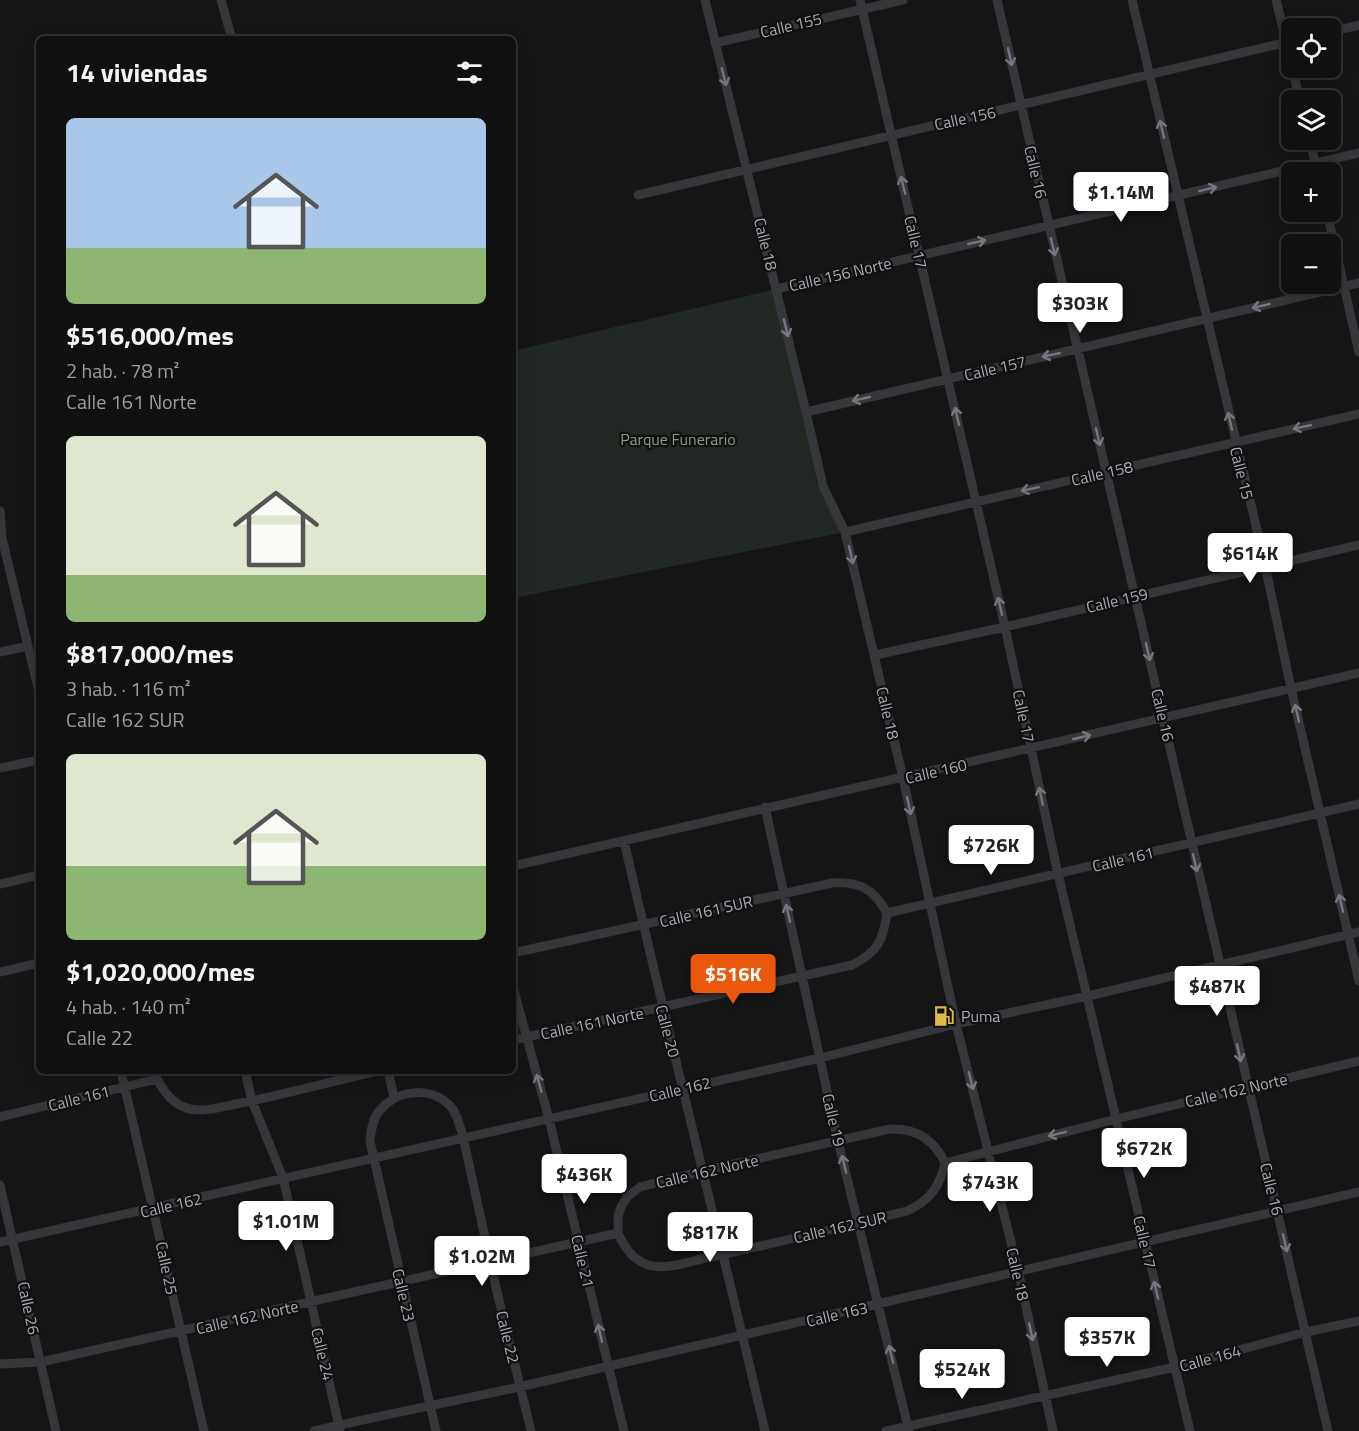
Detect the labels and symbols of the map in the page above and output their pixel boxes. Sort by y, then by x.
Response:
street label: Calle 155 [758,6,824,44]
one-way arrow [1004,47,1016,66]
one-way arrow [719,67,730,86]
street label: Calle 156 [932,100,998,136]
one-way arrow [1156,120,1167,139]
street label: Calle 16 [1018,143,1054,201]
pin: $1.14M [1072,172,1170,223]
one-way arrow [896,176,908,195]
one-way arrow [1198,182,1217,194]
street label: Calle 17 [898,213,934,271]
street label: Calle 18 [748,215,784,273]
one-way arrow [966,236,986,247]
one-way arrow [1048,237,1060,256]
street label: Calle 156 Norte [786,251,894,297]
pin: $303K [1038,283,1122,334]
one-way arrow [1252,301,1271,312]
one-way arrow [781,318,793,337]
street label: Calle 157 [962,349,1028,387]
one-way arrow [1041,350,1061,361]
one-way arrow [852,394,871,406]
one-way arrow [950,406,962,425]
one-way arrow [1224,412,1235,431]
one-way arrow [1293,421,1312,433]
park label: Parque Funerario [620,427,736,451]
one-way arrow [1093,427,1104,446]
street label: Calle 15 [1224,444,1260,502]
street label: Calle 158 [1069,454,1135,492]
one-way arrow [1021,484,1040,496]
pin: $614K [1208,533,1292,584]
one-way arrow [845,545,857,564]
street label: Calle 159 [1084,581,1150,619]
one-way arrow [994,596,1005,616]
one-way arrow [1143,643,1155,662]
street label: Calle 18 [870,684,906,742]
street label: Calle 16 [1145,686,1181,744]
street label: Calle 17 [1007,687,1041,745]
one-way arrow [1291,704,1302,724]
one-way arrow [1073,730,1092,742]
street label: Calle 160 [903,752,969,790]
one-way arrow [1035,787,1046,806]
one-way arrow [903,796,915,815]
pin: $726K [949,825,1033,876]
street label: Calle 161 [1090,840,1156,878]
one-way arrow [1190,853,1201,873]
street label: Calle 161 SUR [657,889,755,933]
one-way arrow [1335,894,1347,913]
one-way arrow [781,903,793,922]
pin: $516K [691,954,775,1005]
pin: $487K [1175,966,1259,1017]
street label: Calle 161 Norte [538,1000,646,1046]
street label: Calle 20 [649,1002,687,1060]
fuel station icon: Puma [932,1004,956,1028]
place label: Puma [961,1004,1000,1028]
one-way arrow [1234,1044,1246,1063]
street label: Calle 162 Norte [1182,1067,1290,1113]
street label: Calle 162 [647,1070,713,1108]
one-way arrow [965,1071,977,1090]
one-way arrow [533,1074,544,1093]
street label: Calle 161 [46,1079,112,1117]
street label: Calle 19 [816,1091,852,1149]
pin: $672K [1102,1128,1186,1179]
one-way arrow [1048,1129,1067,1140]
street label: Calle 162 Norte [653,1148,761,1194]
pin: $436K [542,1154,626,1205]
one-way arrow [838,1155,850,1174]
street label: Calle 16 [1254,1160,1290,1218]
pin: $743K [948,1162,1032,1213]
street label: Calle 162 [138,1186,204,1224]
pin: $1.01M [237,1201,335,1252]
street label: Calle 162 SUR [791,1205,889,1249]
pin: $817K [668,1212,752,1263]
street label: Calle 17 [1127,1213,1163,1271]
street label: Calle 21 [565,1232,601,1290]
one-way arrow [1279,1233,1291,1252]
pin: $1.02M [433,1236,531,1287]
street label: Calle 25 [150,1239,184,1297]
street label: Calle 18 [1000,1245,1036,1303]
street label: Calle 23 [386,1266,422,1324]
street label: Calle 26 [12,1279,46,1337]
one-way arrow [1150,1281,1162,1300]
street label: Calle 162 Norte [193,1294,301,1340]
street label: Calle 163 [804,1295,870,1333]
street label: Calle 22 [490,1308,526,1366]
pin: $357K [1065,1317,1149,1368]
one-way arrow [1026,1321,1037,1341]
one-way arrow [594,1324,606,1343]
street label: Calle 24 [305,1325,341,1383]
street label: Calle 164 [1177,1338,1243,1378]
one-way arrow [884,1345,896,1364]
pin: $524K [920,1349,1004,1400]

